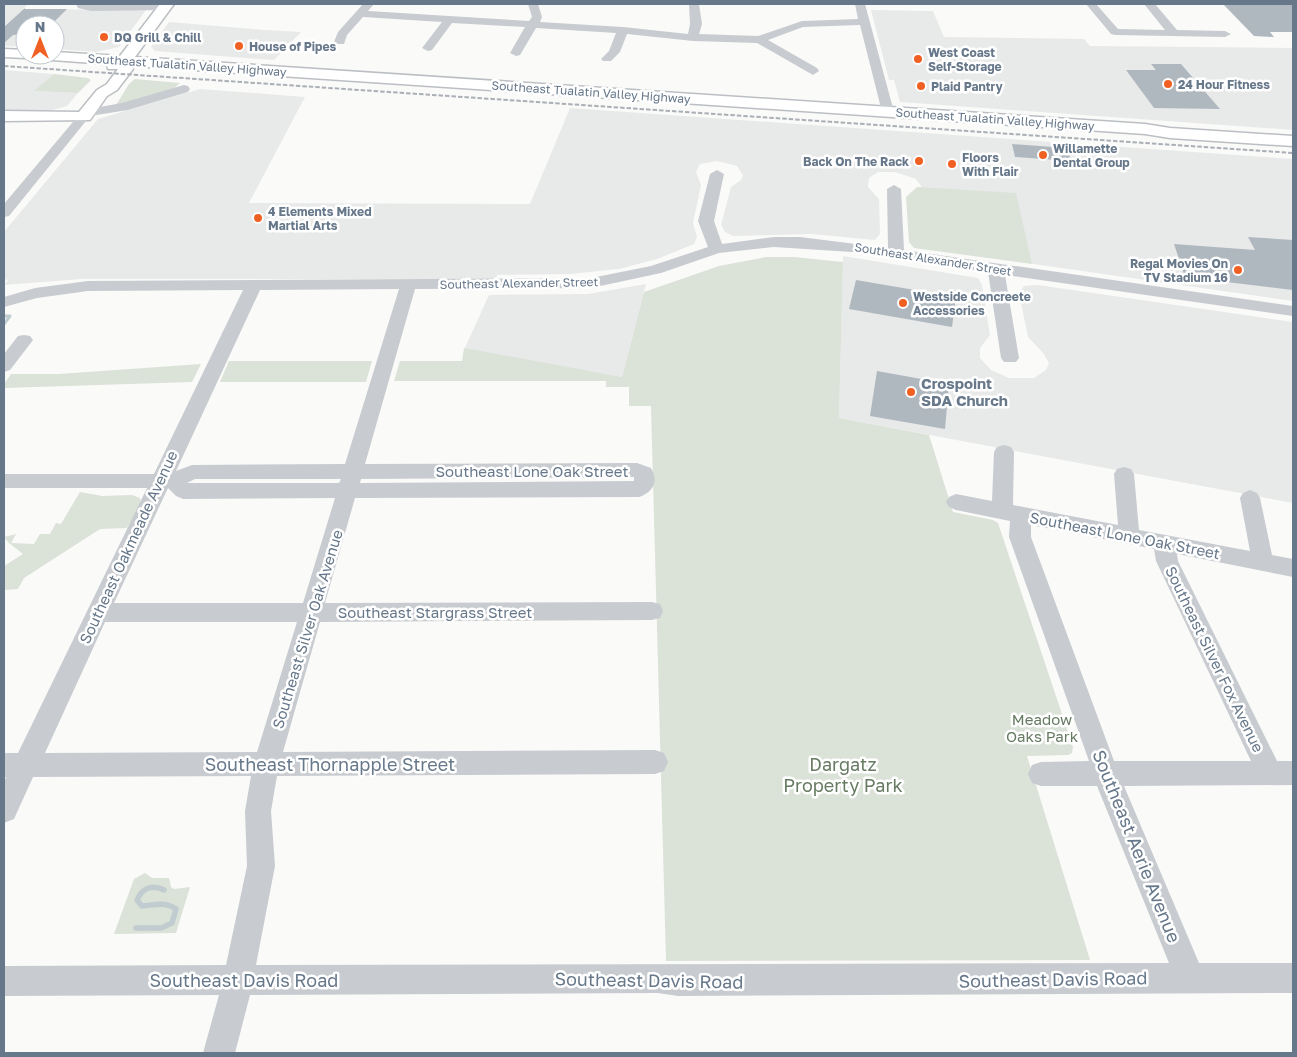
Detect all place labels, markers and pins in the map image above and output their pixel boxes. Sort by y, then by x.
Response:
place label: DQ Grill & Chill [114,30,201,45]
marker: DQ Grill & Chill [98,31,110,43]
place label: House of Pipes [249,39,337,54]
marker: House of Pipes [233,40,245,52]
place label: West Coast Self-Storage [928,45,1002,74]
marker: West Coast Self-Storage [912,53,924,65]
place label: 24 Hour Fitness [1178,77,1270,92]
marker: 24 Hour Fitness [1162,78,1174,90]
place label: Plaid Pantry [931,79,1004,94]
marker: Plaid Pantry [915,80,927,92]
place label: Willamette Dental Group [1053,141,1130,170]
marker: Willamette Dental Group [1037,149,1049,161]
place label: Floors With Flair [962,150,1019,179]
place label: Back On The Rack [803,154,909,169]
marker: Back On The Rack [913,155,925,167]
marker: Floors With Flair [946,158,958,170]
place label: 4 Elements Mixed Martial Arts [268,204,372,233]
marker: 4 Elements Mixed Martial Arts [252,212,264,224]
place label: Regal Movies On TV Stadium 16 [1130,256,1228,285]
marker: Regal Movies On TV Stadium 16 [1232,264,1244,276]
place label: Westside Concreete Accessories [913,289,1031,318]
marker: Westside Concreete Accessories [897,297,909,309]
place label: Crospoint SDA Church [921,374,1008,409]
marker: Crospoint SDA Church [905,386,917,398]

